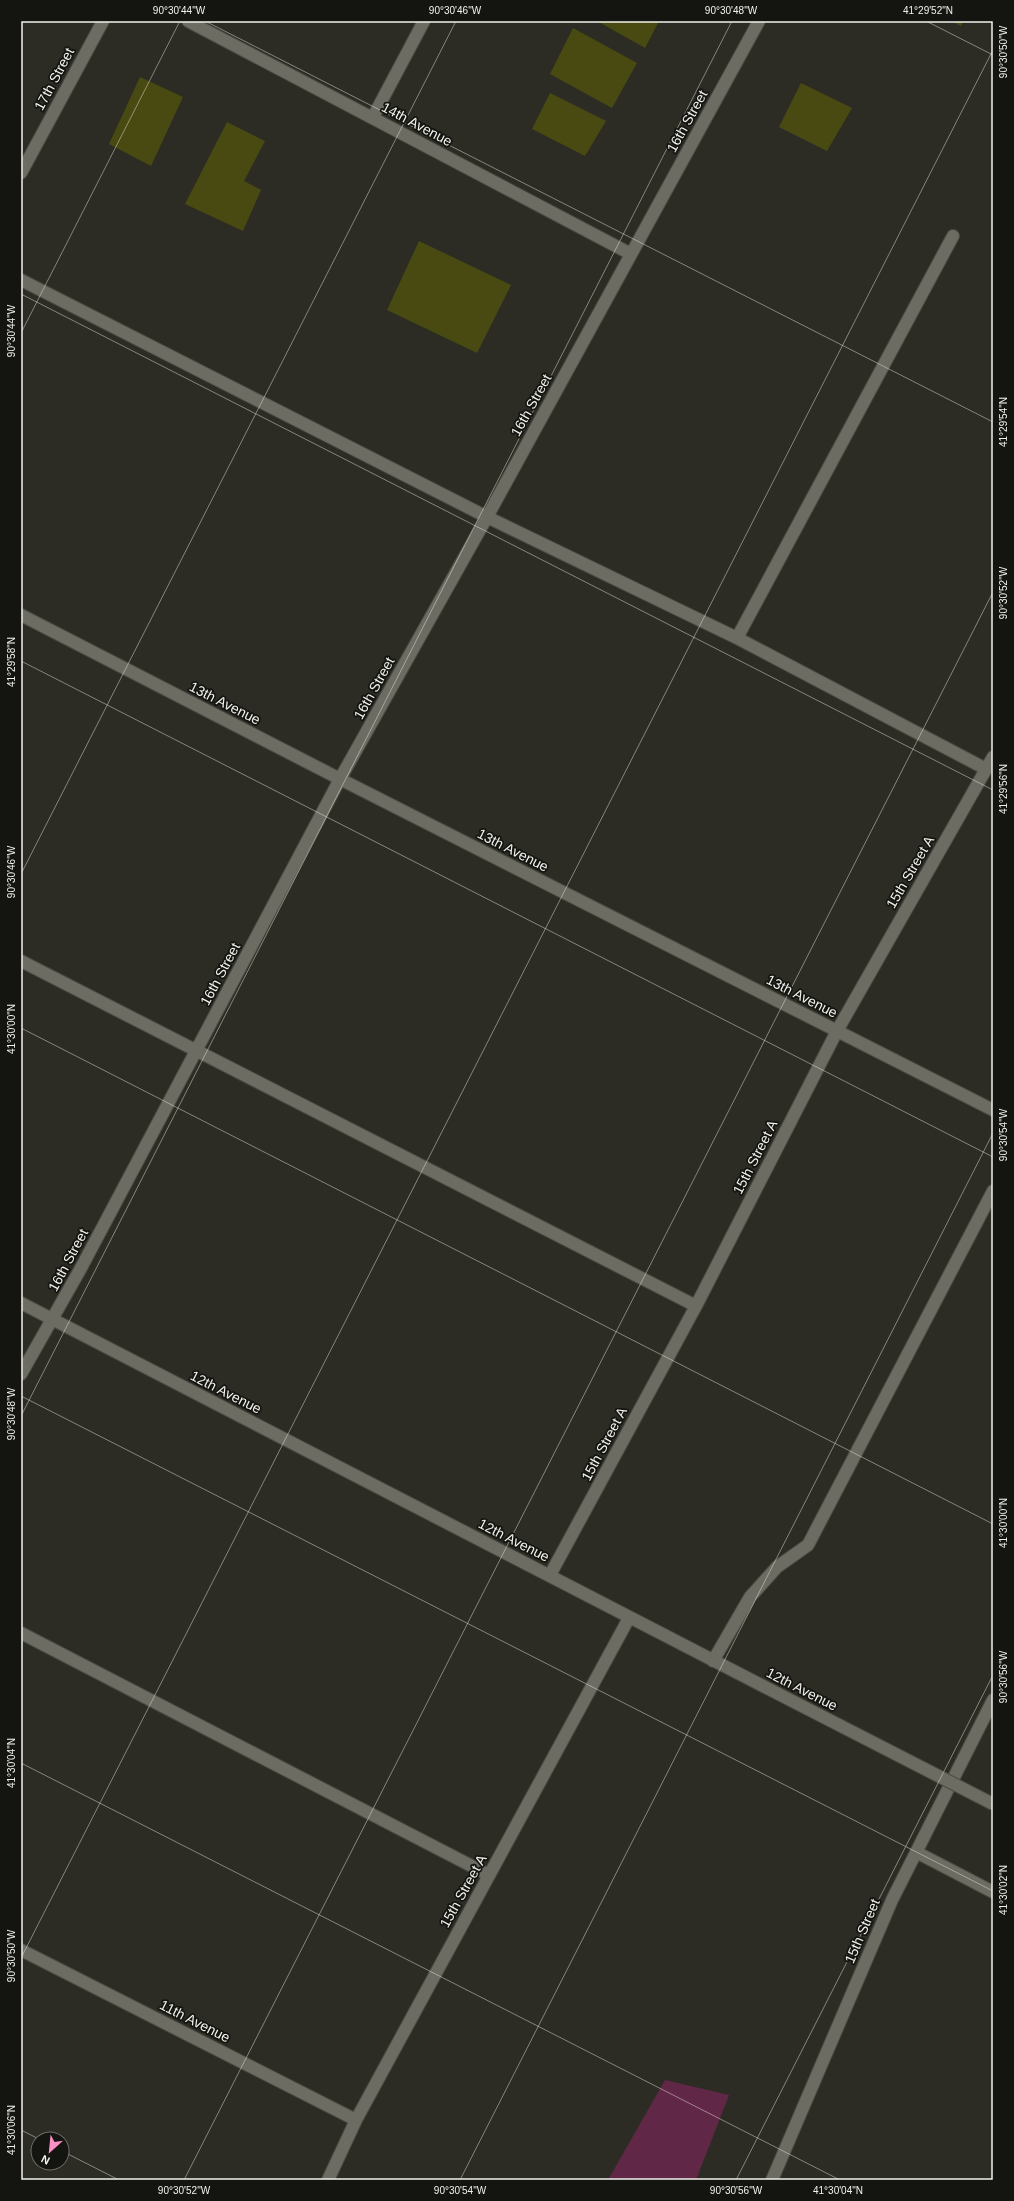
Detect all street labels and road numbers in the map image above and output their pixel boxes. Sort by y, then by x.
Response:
street label: 17th Street [31,45,77,113]
street label: 16th Street [663,87,711,155]
street label: 14th Avenue [379,99,455,149]
street label: 16th Street [507,371,555,439]
street label: 16th Street [350,654,398,722]
street label: 13th Avenue [187,678,263,728]
street label: 13th Avenue [475,825,551,875]
street label: 15th Street A [883,832,937,911]
street label: 16th Street [197,940,243,1008]
street label: 13th Avenue [764,971,840,1021]
street label: 15th Street A [729,1117,781,1197]
street label: 16th Street [45,1226,91,1294]
street label: 12th Avenue [188,1367,264,1417]
street label: 15th Street A [578,1404,630,1483]
street label: 12th Avenue [476,1515,552,1565]
street label: 12th Avenue [764,1664,840,1714]
street label: 15th Street A [436,1851,490,1930]
street label: 15th Street [841,1896,883,1966]
street label: 11th Avenue [157,1996,233,2046]

